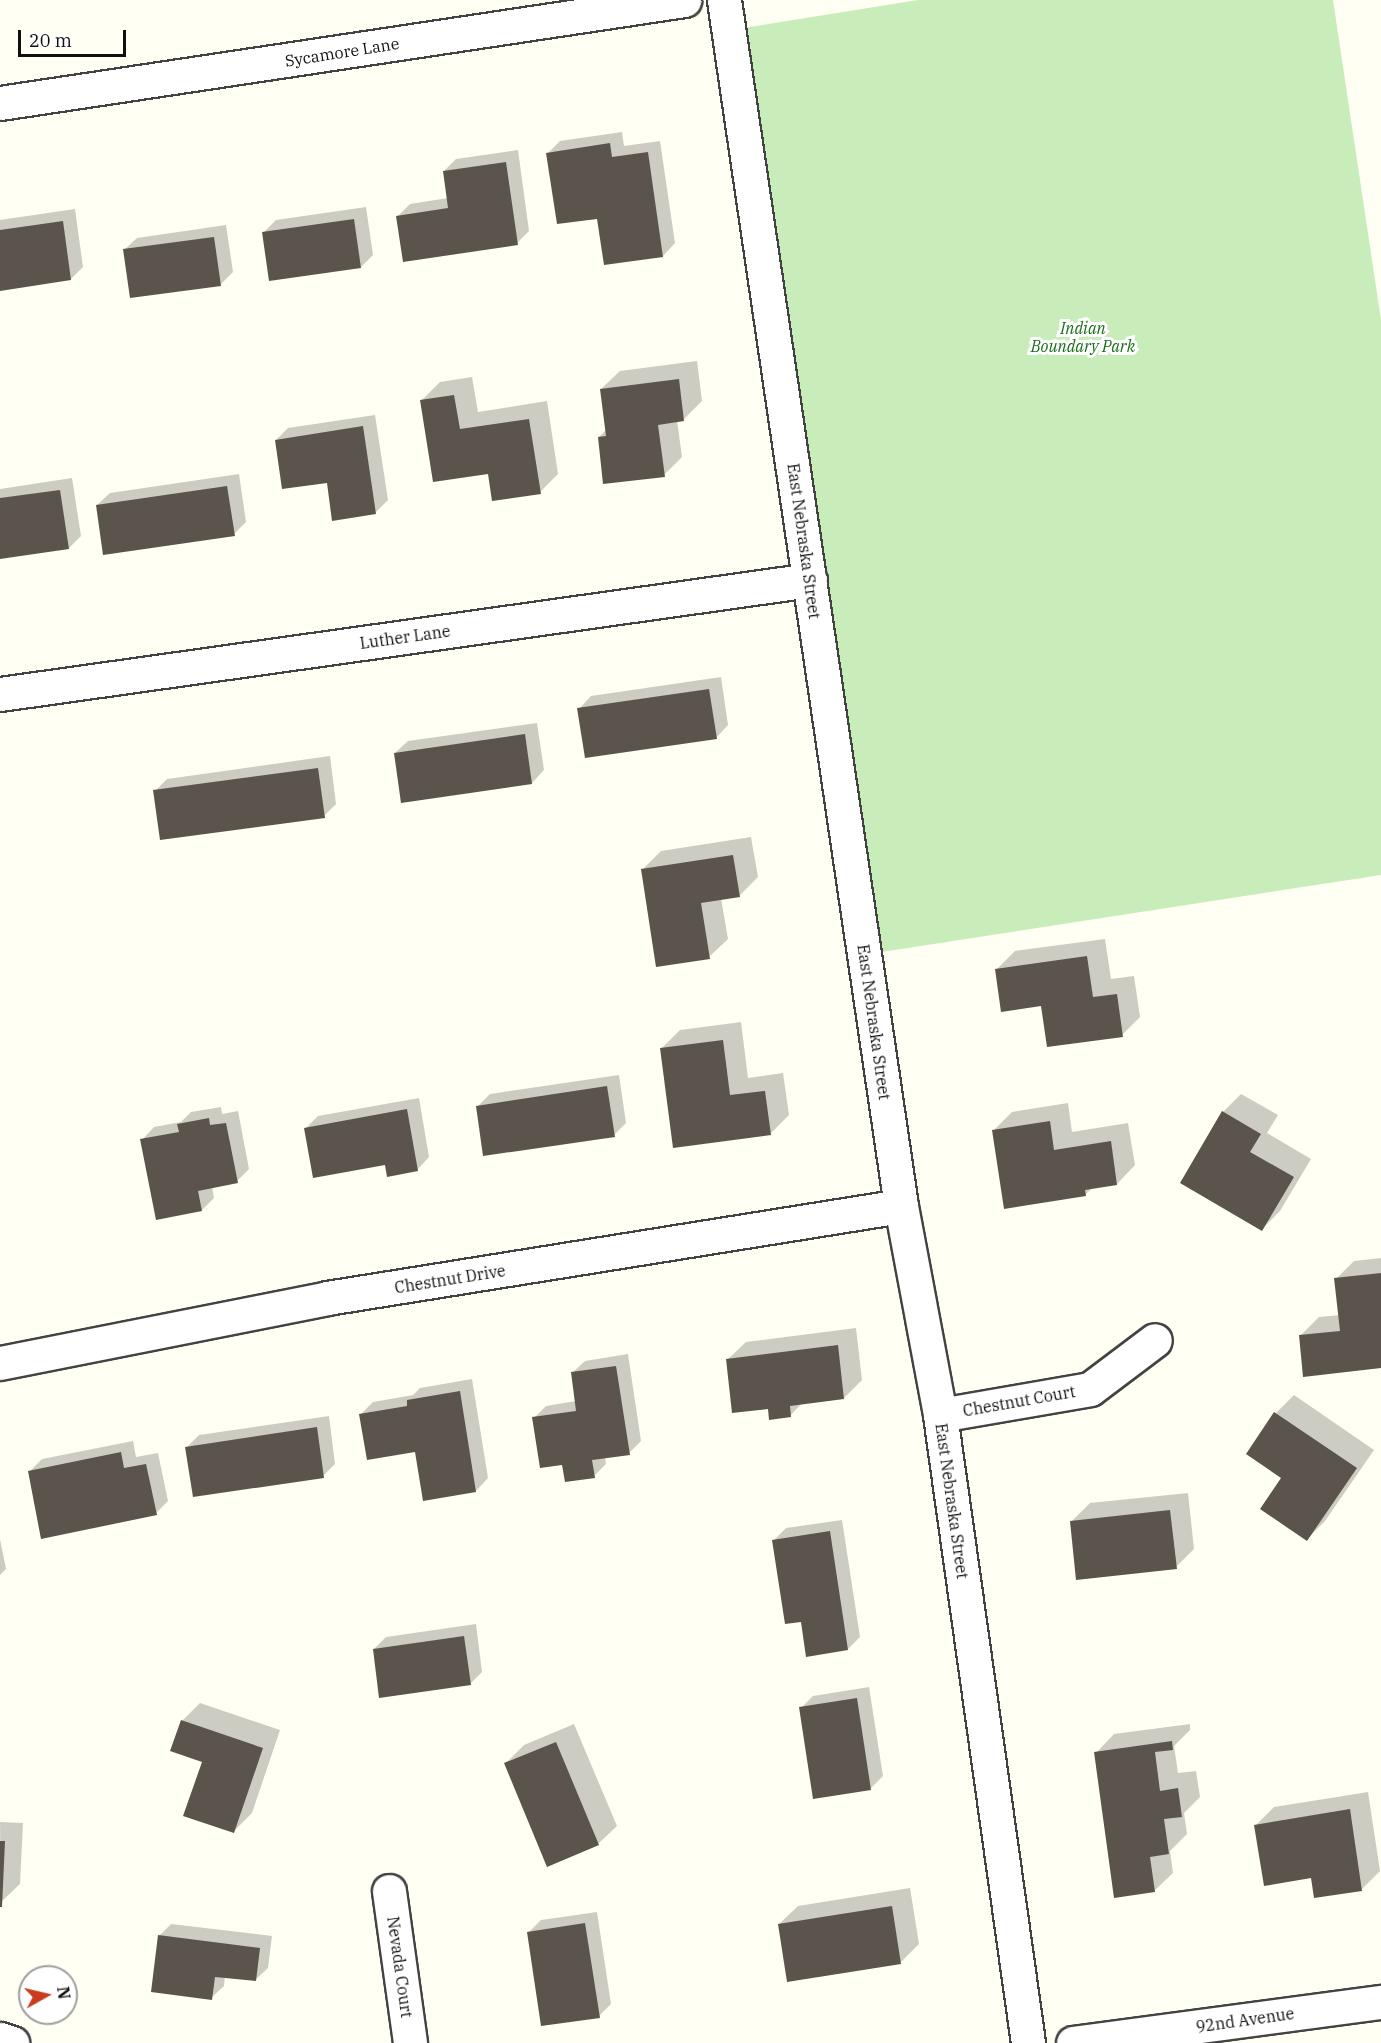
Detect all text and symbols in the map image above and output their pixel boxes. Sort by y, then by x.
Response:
scale bar [21,18,129,56]
text: 20 m [29,29,72,52]
street label: Sycamore Lane [283,33,401,71]
park label: Indian Boundary Park [1031,318,1135,356]
street label: East Nebraska Street [784,462,824,620]
street label: Luther Lane [358,621,452,653]
street label: East Nebraska Street [854,943,894,1101]
street label: Chestnut Drive [393,1261,507,1297]
street label: Chestnut Court [961,1382,1077,1420]
street label: East Nebraska Street [932,1422,972,1580]
street label: Nevada Court [383,1915,417,2019]
north arrow [18,1965,78,2025]
text: N [53,1985,75,2000]
street label: 92nd Avenue [1195,2004,1295,2036]

